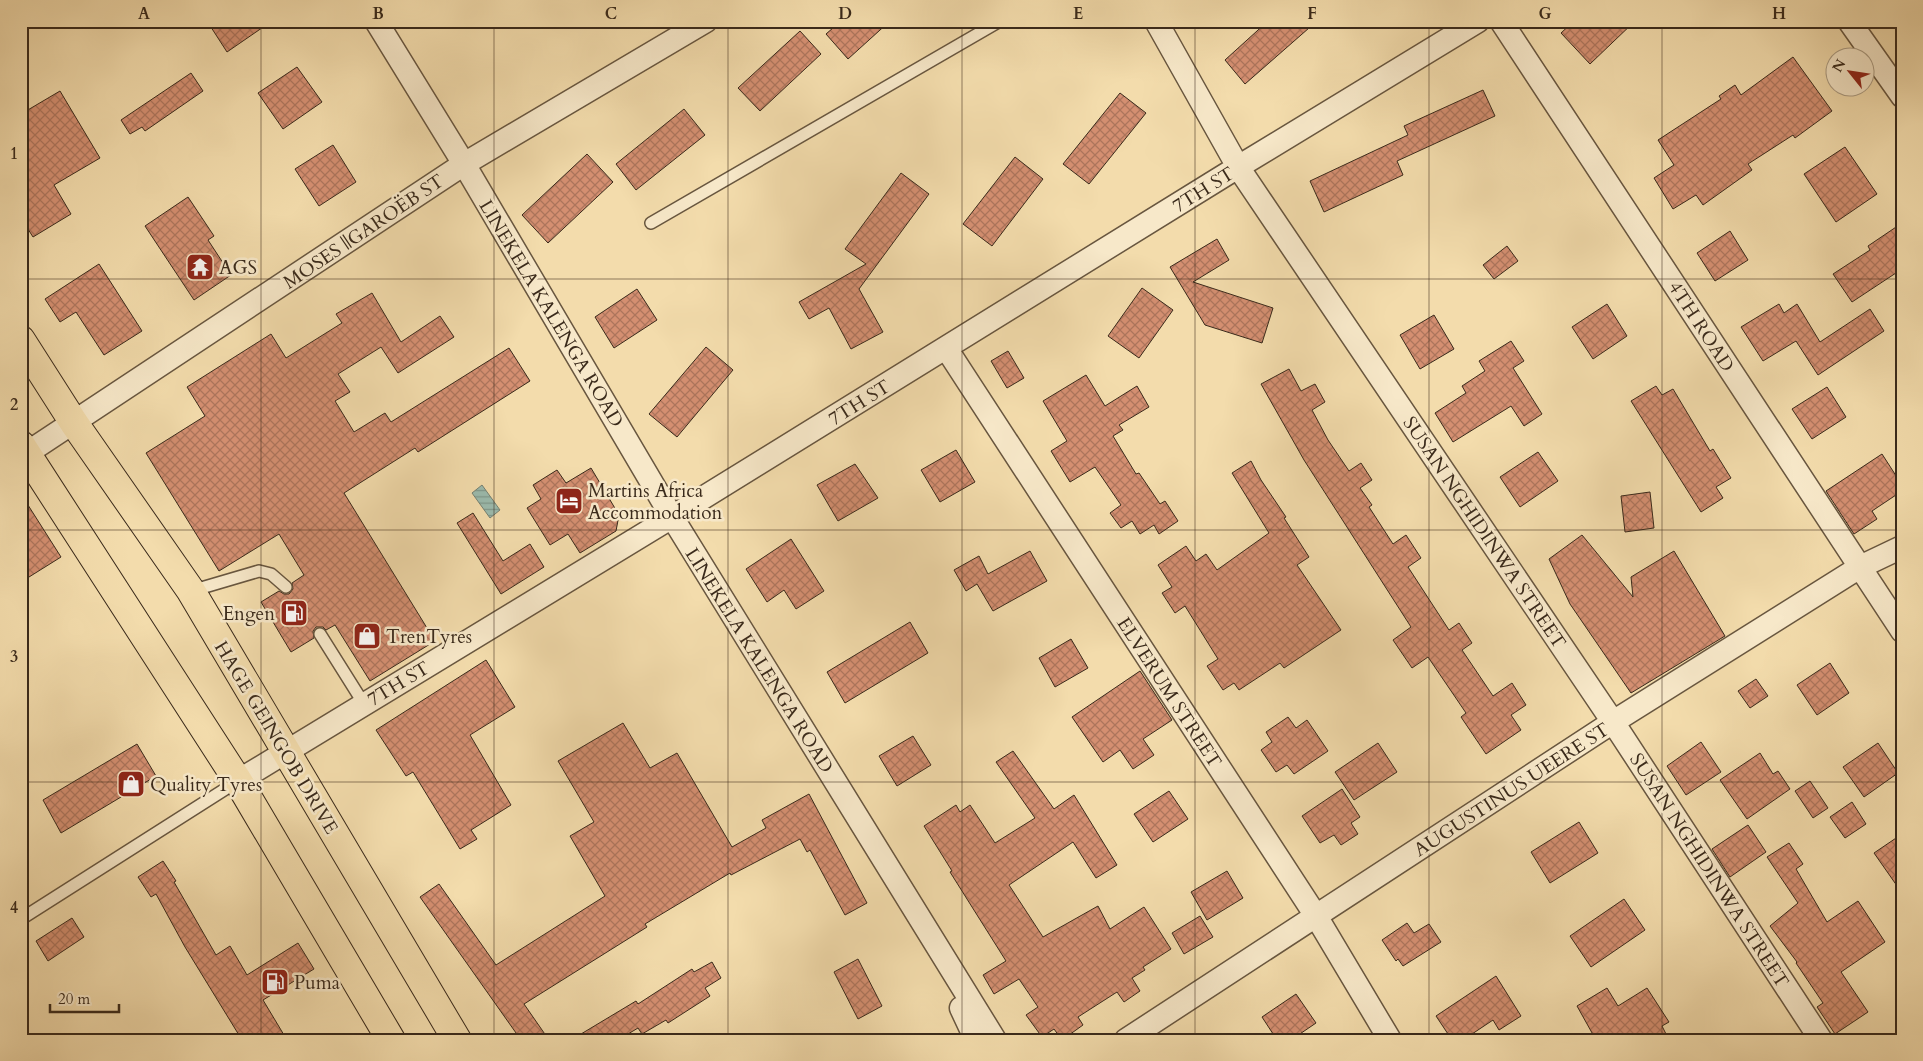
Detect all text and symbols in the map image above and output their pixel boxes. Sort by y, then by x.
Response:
text: A [138,3,150,25]
text: B [372,3,384,25]
text: C [605,3,617,25]
text: D [838,3,852,25]
text: E [1073,3,1083,25]
text: F [1307,3,1317,25]
text: G [1538,3,1552,25]
text: H [1772,3,1786,25]
north arrow [1826,48,1876,98]
text: N [1828,56,1850,76]
text: 1 [10,143,18,165]
street label: 7TH ST [1168,161,1239,219]
street label: MOSES ǁGAROËB ST [278,168,449,295]
street label: LINEKELA KALENGA ROAD [473,195,630,432]
temple icon: AGS [185,252,215,282]
place label: AGS [219,255,257,281]
street label: 4TH ROAD [1662,276,1740,377]
street label: 7TH ST [824,374,895,432]
text: 2 [10,394,18,416]
street label: SUSAN NGHIDINWA STREET [1397,411,1572,654]
place label: Martins Africa Accommodation [588,478,722,526]
hotel icon: Martins Africa Accommodation [554,486,584,516]
street label: LINEKELA KALENGA ROAD [679,543,839,778]
fuel station icon: Engen [279,598,309,628]
place label: Engen [222,601,275,627]
street label: ELVERUM STREET [1111,612,1228,773]
shop icon: TrenTyres [352,621,382,651]
place label: TrenTyres [386,624,472,650]
street label: HAGE GEINGOB DRIVE [208,636,344,839]
text: 3 [10,646,18,668]
street label: 7TH ST [363,655,434,713]
street label: AUGUSTINUS UEERE ST [1409,717,1614,863]
street label: SUSAN NGHIDINWA STREET [1623,748,1795,993]
shop icon: Quality Tyres [116,769,146,799]
place label: Quality Tyres [150,772,262,798]
text: 4 [10,897,18,919]
fuel station icon: Puma [260,967,290,997]
place label: Puma [294,970,340,996]
scale bar [50,981,119,1013]
text: 20 m [58,989,90,1009]

